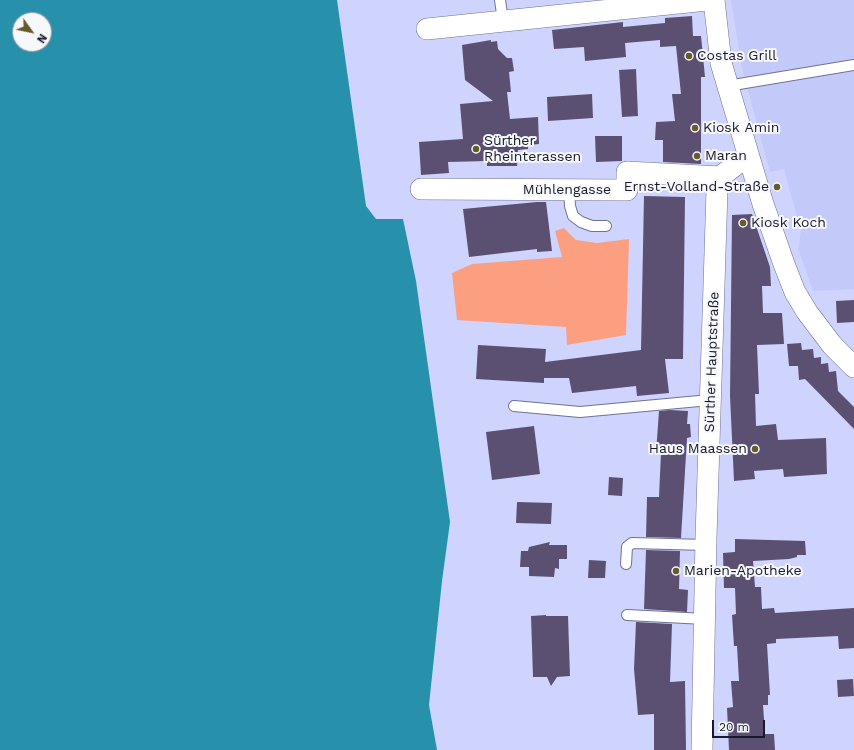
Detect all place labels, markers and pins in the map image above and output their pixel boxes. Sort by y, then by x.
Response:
place label: Costas Grill [697,48,776,64]
marker: Costas Grill [684,51,694,61]
place label: Kiosk Amin [703,120,779,136]
marker: Kiosk Amin [690,123,700,133]
place label: Sürther Rheinterassen [484,133,581,166]
marker: Sürther Rheinterassen [471,144,481,154]
place label: Maran [705,148,747,164]
marker: Maran [692,151,702,161]
place label: Ernst-Volland-Straße [624,179,769,195]
marker: Ernst-Volland-Straße [772,182,782,192]
place label: Kiosk Koch [751,215,826,231]
marker: Kiosk Koch [738,218,748,228]
place label: Haus Maassen [649,441,747,457]
marker: Haus Maassen [750,444,760,454]
place label: Marien-Apotheke [684,563,801,579]
marker: Marien-Apotheke [671,566,681,576]

